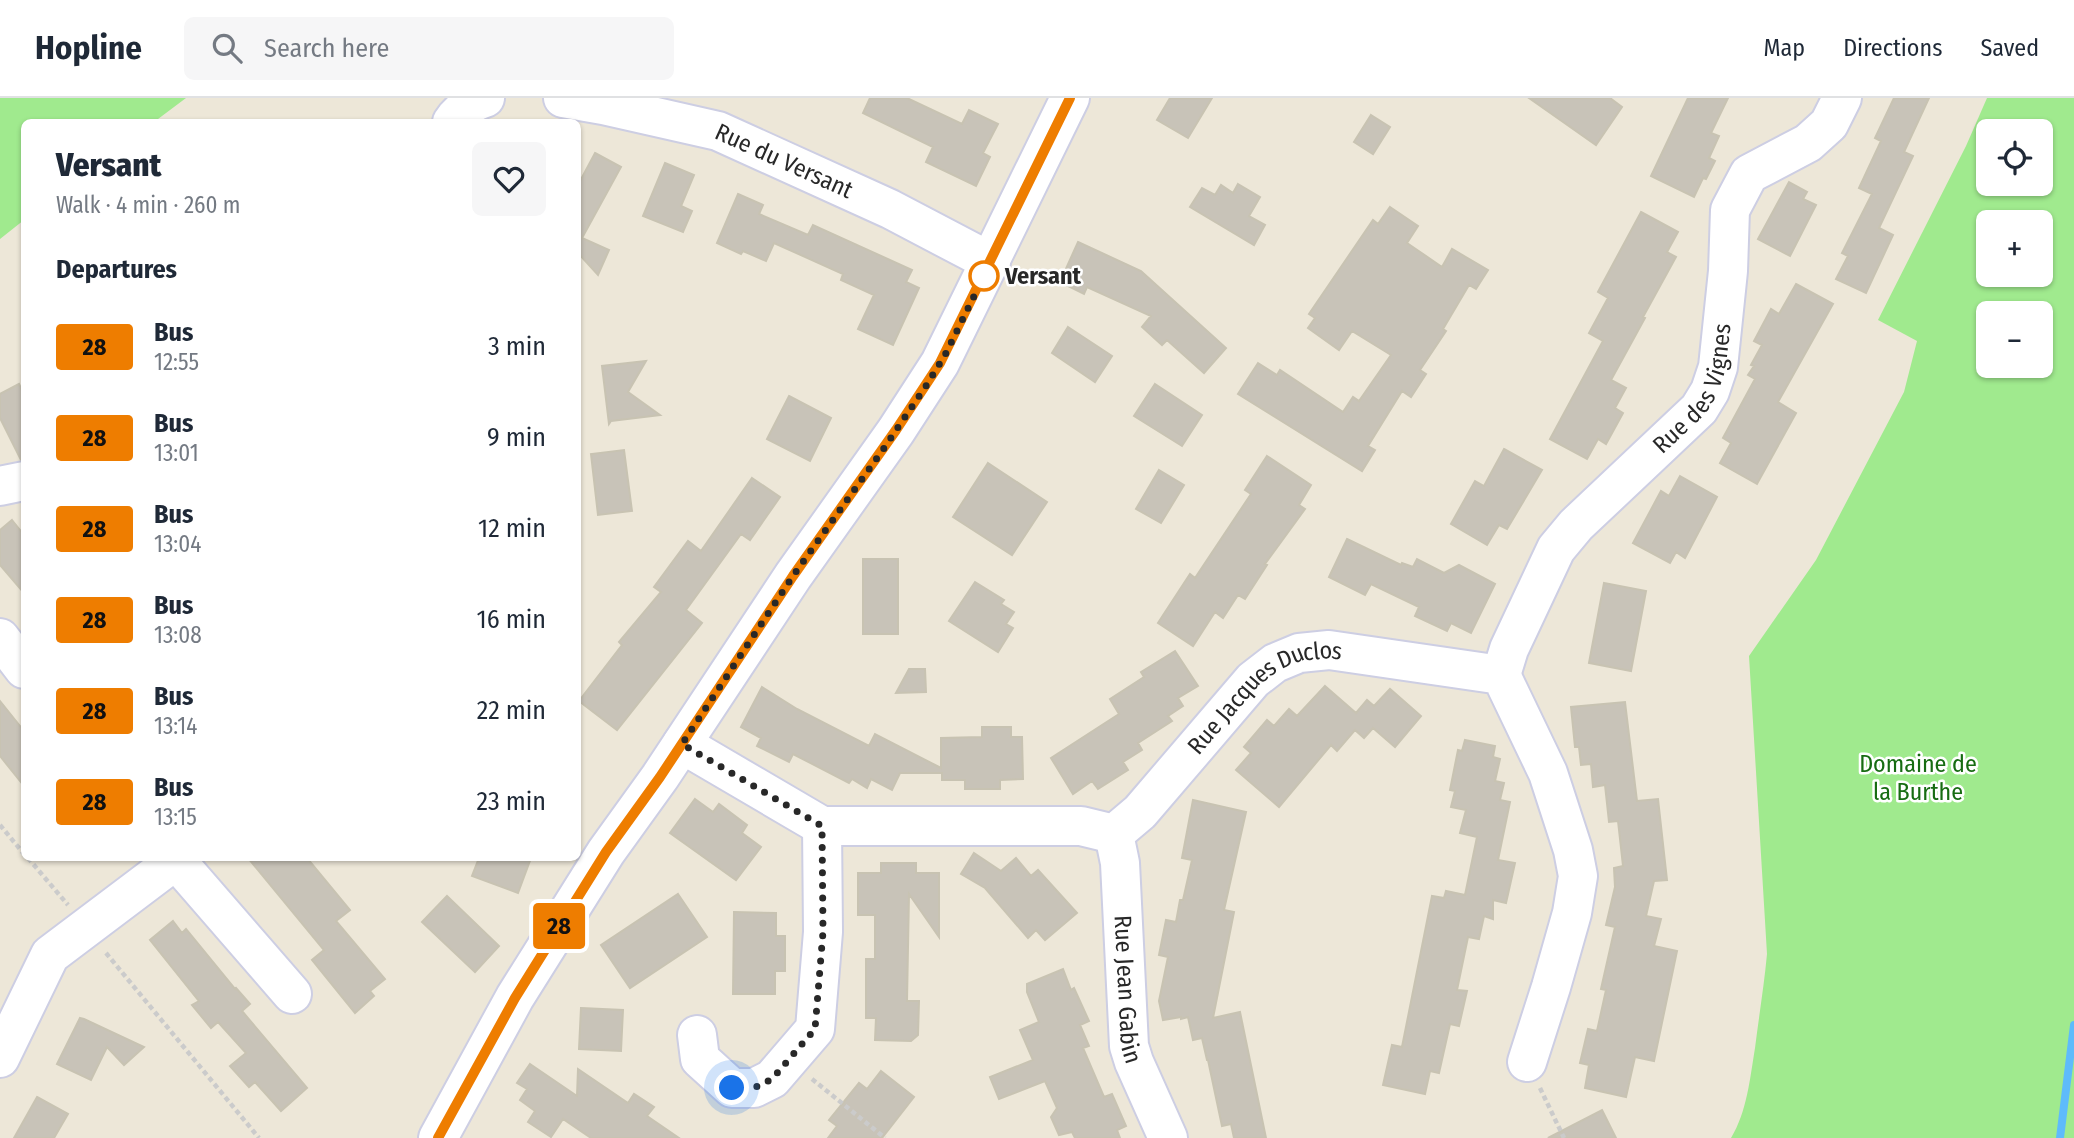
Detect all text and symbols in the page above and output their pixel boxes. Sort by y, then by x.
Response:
search box [184,17,674,80]
text: Hopline [35,28,142,68]
icon: search [208,29,246,67]
text: Search here [264,33,389,64]
text: Map [1764,34,1805,62]
text: Directions [1843,34,1942,62]
text: Saved [1980,34,2039,62]
street label: Rue du Versant [711,118,857,204]
map controls [1976,119,2053,378]
button: locate [1976,119,2053,196]
button: heart [472,142,546,216]
text: Versant [56,145,161,185]
text: Walk · 4 min · 260 m [56,191,241,219]
button: + [1976,210,2053,287]
text: Departures [56,254,177,285]
marker: Versant [969,261,999,291]
place label: Versant [1004,262,1082,290]
button: − [1976,301,2053,378]
text: Bus [154,317,193,348]
street label: Rue des Vignes [1647,322,1736,459]
text: 3 min [488,331,546,362]
text: 28 [83,333,106,361]
text: 12:55 [154,348,199,376]
text: Bus [154,408,193,439]
text: 9 min [487,422,546,453]
text: 28 [83,424,106,452]
text: 13:01 [154,439,199,467]
text: Bus [154,499,193,530]
text: 12 min [478,513,546,544]
text: 28 [83,515,106,543]
text: 13:04 [154,530,201,558]
text: Bus [154,590,193,621]
text: 16 min [477,604,546,635]
text: 28 [83,606,106,634]
text: 13:08 [154,621,202,649]
street label: Rue Jacques Duclos [1182,636,1344,760]
text: Bus [154,681,193,712]
text: 22 min [477,695,546,726]
text: 28 [83,697,106,725]
text: 13:14 [154,712,197,740]
park label: Domaine de la Burthe [1859,750,1977,806]
text: Bus [154,772,193,803]
text: 23 min [477,786,546,817]
text: 28 [83,788,106,816]
text: 13:15 [154,803,197,831]
line badge: 28 [528,903,590,949]
text: 28 [547,912,571,940]
street label: Rue Jean Gabin [1109,914,1148,1067]
your location [714,1070,749,1105]

